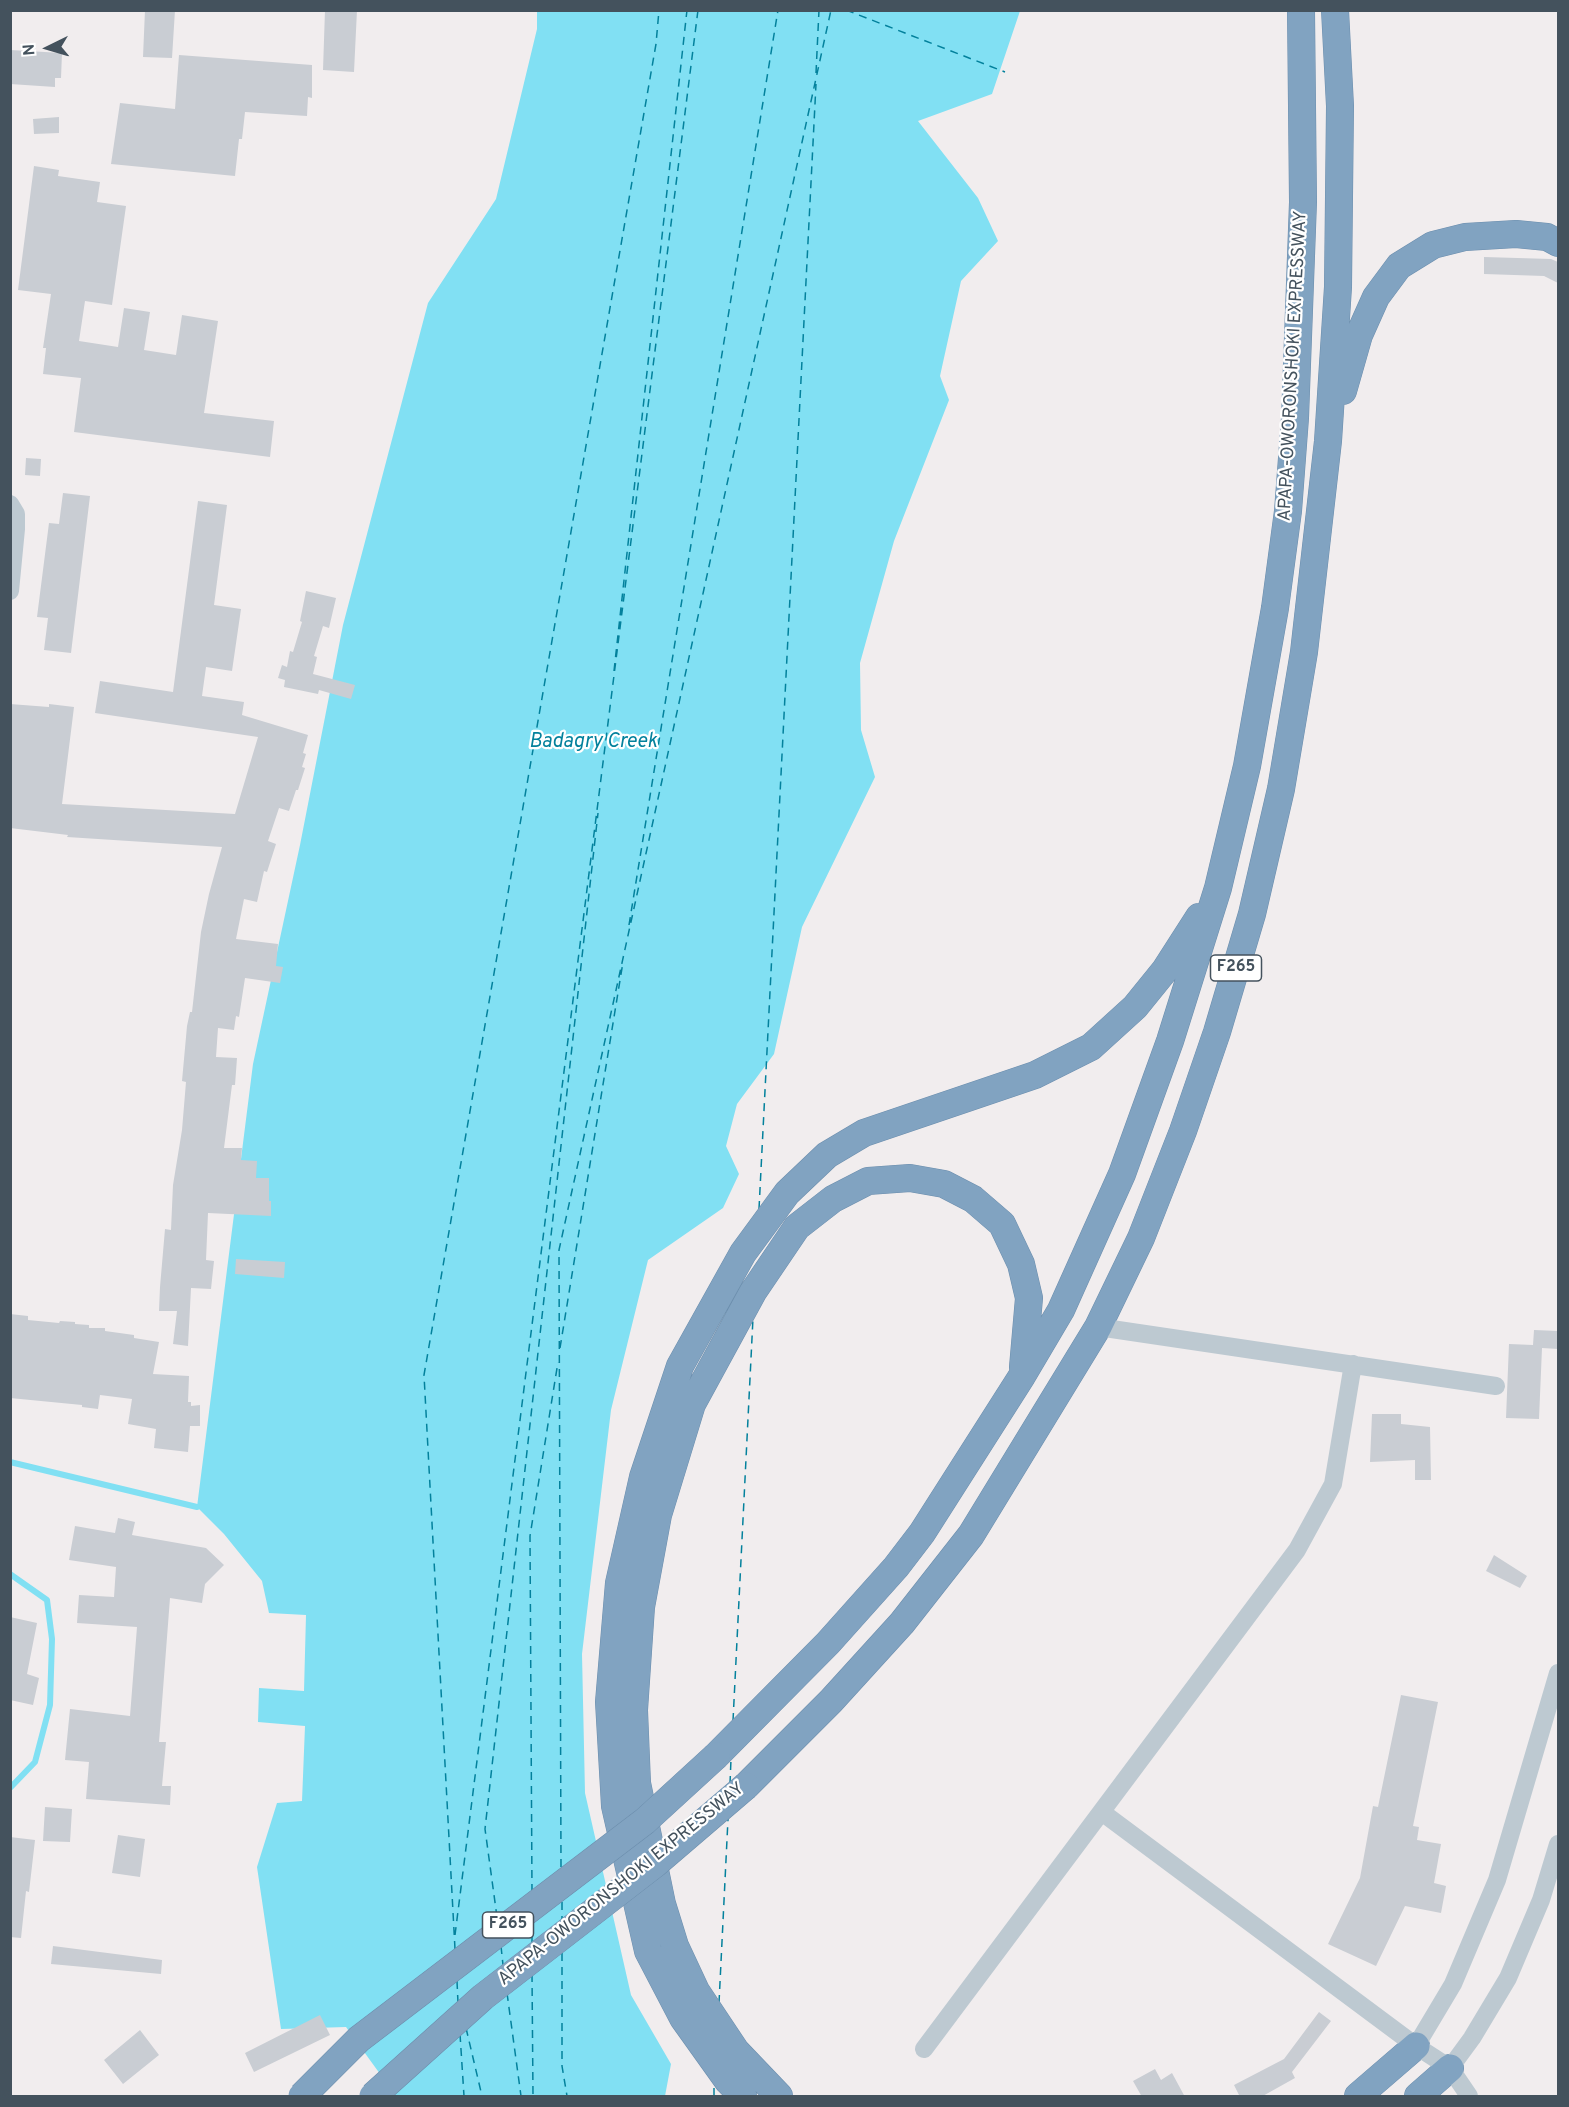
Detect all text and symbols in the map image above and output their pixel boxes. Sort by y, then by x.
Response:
north arrow [18,18,78,78]
text: N [20,43,41,56]
street label: APAPA-OWORONSHOKI EXPRESSWAY [1275,210,1313,522]
water label: Badagry Creek [529,731,657,755]
road number: F265 [1210,955,1262,981]
street label: APAPA-OWORONSHOKI EXPRESSWAY [494,1779,750,1991]
road number: F265 [482,1912,534,1938]

